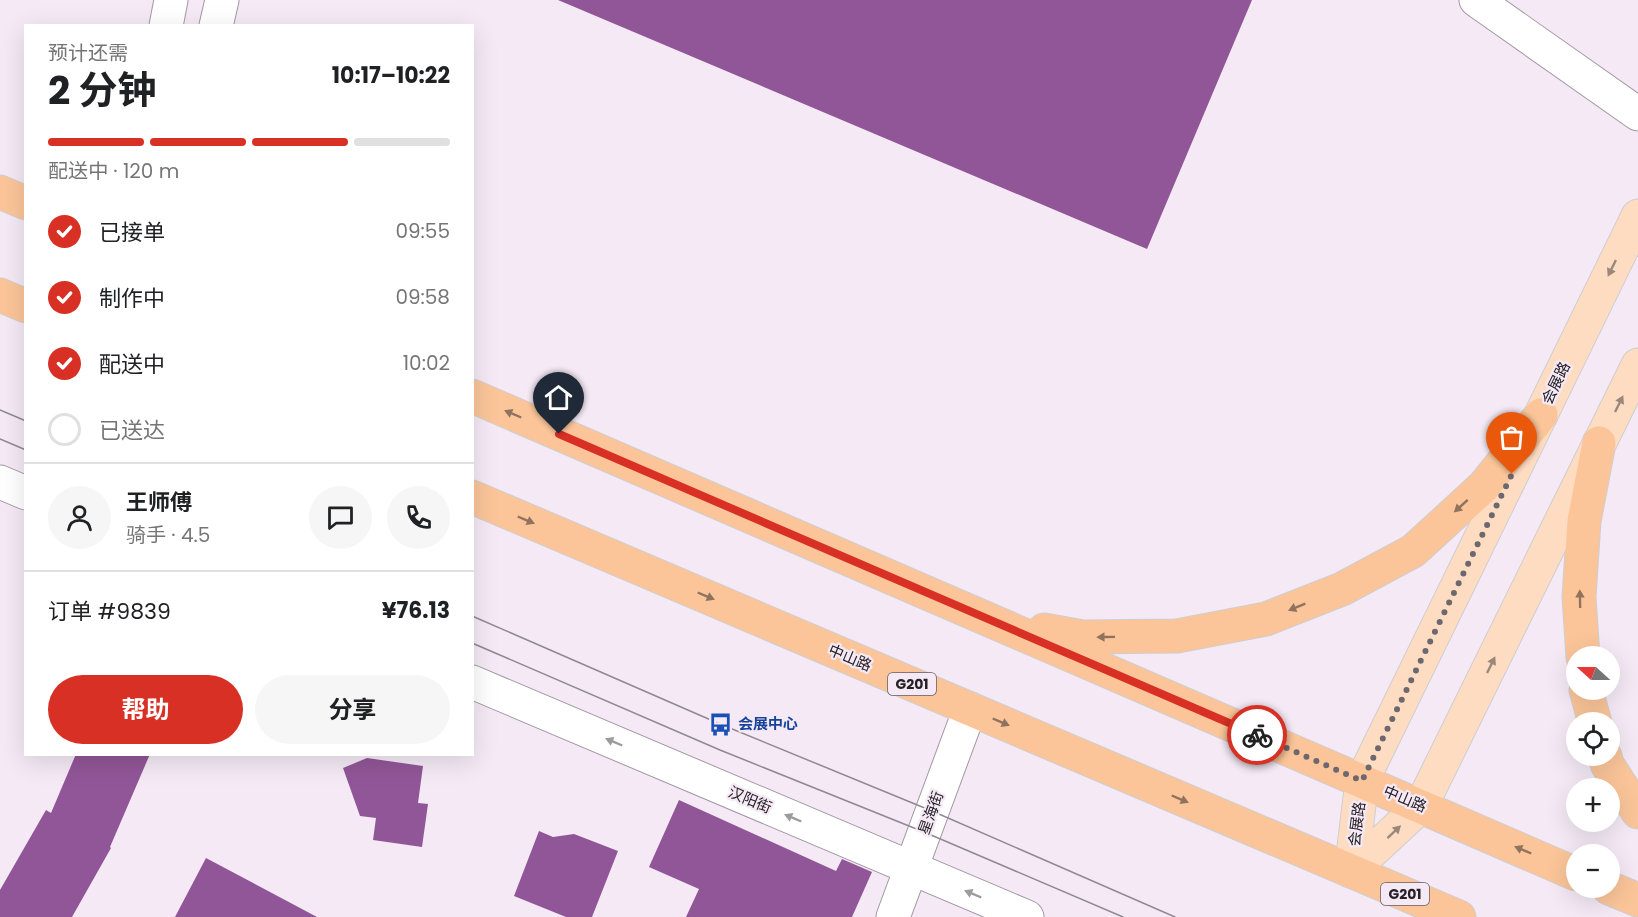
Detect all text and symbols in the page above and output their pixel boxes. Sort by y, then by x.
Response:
text: 预计还需 [48,39,128,67]
text: 10:17–10:22 [332,60,450,91]
text: 2 分钟 [48,63,157,118]
text: 配送中 · 120 m [48,157,179,185]
icon: check [48,215,81,248]
text: 已接单 [99,217,165,248]
text: 09:55 [395,217,450,245]
one-way arrow [1608,260,1617,277]
icon: check [48,281,81,314]
text: 制作中 [99,283,165,314]
text: 09:58 [395,283,450,311]
icon: check [48,347,81,380]
text: 配送中 [99,349,165,380]
text: 10:02 [403,349,450,377]
street label: 会展路 [1536,358,1575,408]
pin [533,372,584,434]
icon: home [542,381,575,414]
one-way arrow [1614,395,1623,412]
one-way arrow [504,408,522,418]
pin [1486,412,1537,474]
text: 已送达 [99,415,165,446]
icon: bag [1495,421,1528,454]
button: person [48,486,111,549]
button: chat [309,486,372,549]
button: phone [387,486,450,549]
text: 王师傅 [126,487,192,518]
one-way arrow [1454,499,1469,513]
one-way arrow [518,515,536,525]
text: 骑手 · 4.5 [126,521,210,549]
one-way arrow [1575,589,1584,608]
one-way arrow [697,591,715,601]
text: ¥76.13 [382,595,450,626]
text: 订单 #9839 [48,596,171,627]
one-way arrow [1288,603,1306,612]
one-way arrow [1096,632,1115,642]
street label: 中山路 [825,639,875,676]
north arrow [1566,646,1620,700]
map controls [1566,646,1620,898]
one-way arrow [1486,656,1496,673]
road number: G201 [888,673,936,695]
button: 帮助 [48,675,243,744]
button: 分享 [255,675,450,744]
courier [1227,705,1287,765]
bus stop icon: 会展中心 [707,711,733,737]
button: locate [1566,712,1620,766]
place label: 会展中心 [738,713,798,734]
one-way arrow [992,718,1010,727]
icon: bike [1241,719,1274,752]
one-way arrow [604,737,622,747]
button: + [1566,778,1620,832]
street label: 中山路 [1380,780,1430,817]
street label: 汉阳街 [725,781,775,818]
street label: 星海街 [913,788,948,838]
one-way arrow [1172,794,1190,804]
street label: 会展路 [1343,800,1370,848]
one-way arrow [784,813,802,822]
one-way arrow [1386,826,1401,839]
button: − [1566,844,1620,898]
one-way arrow [1514,846,1531,855]
road number: G201 [1381,883,1429,905]
one-way arrow [963,889,981,899]

